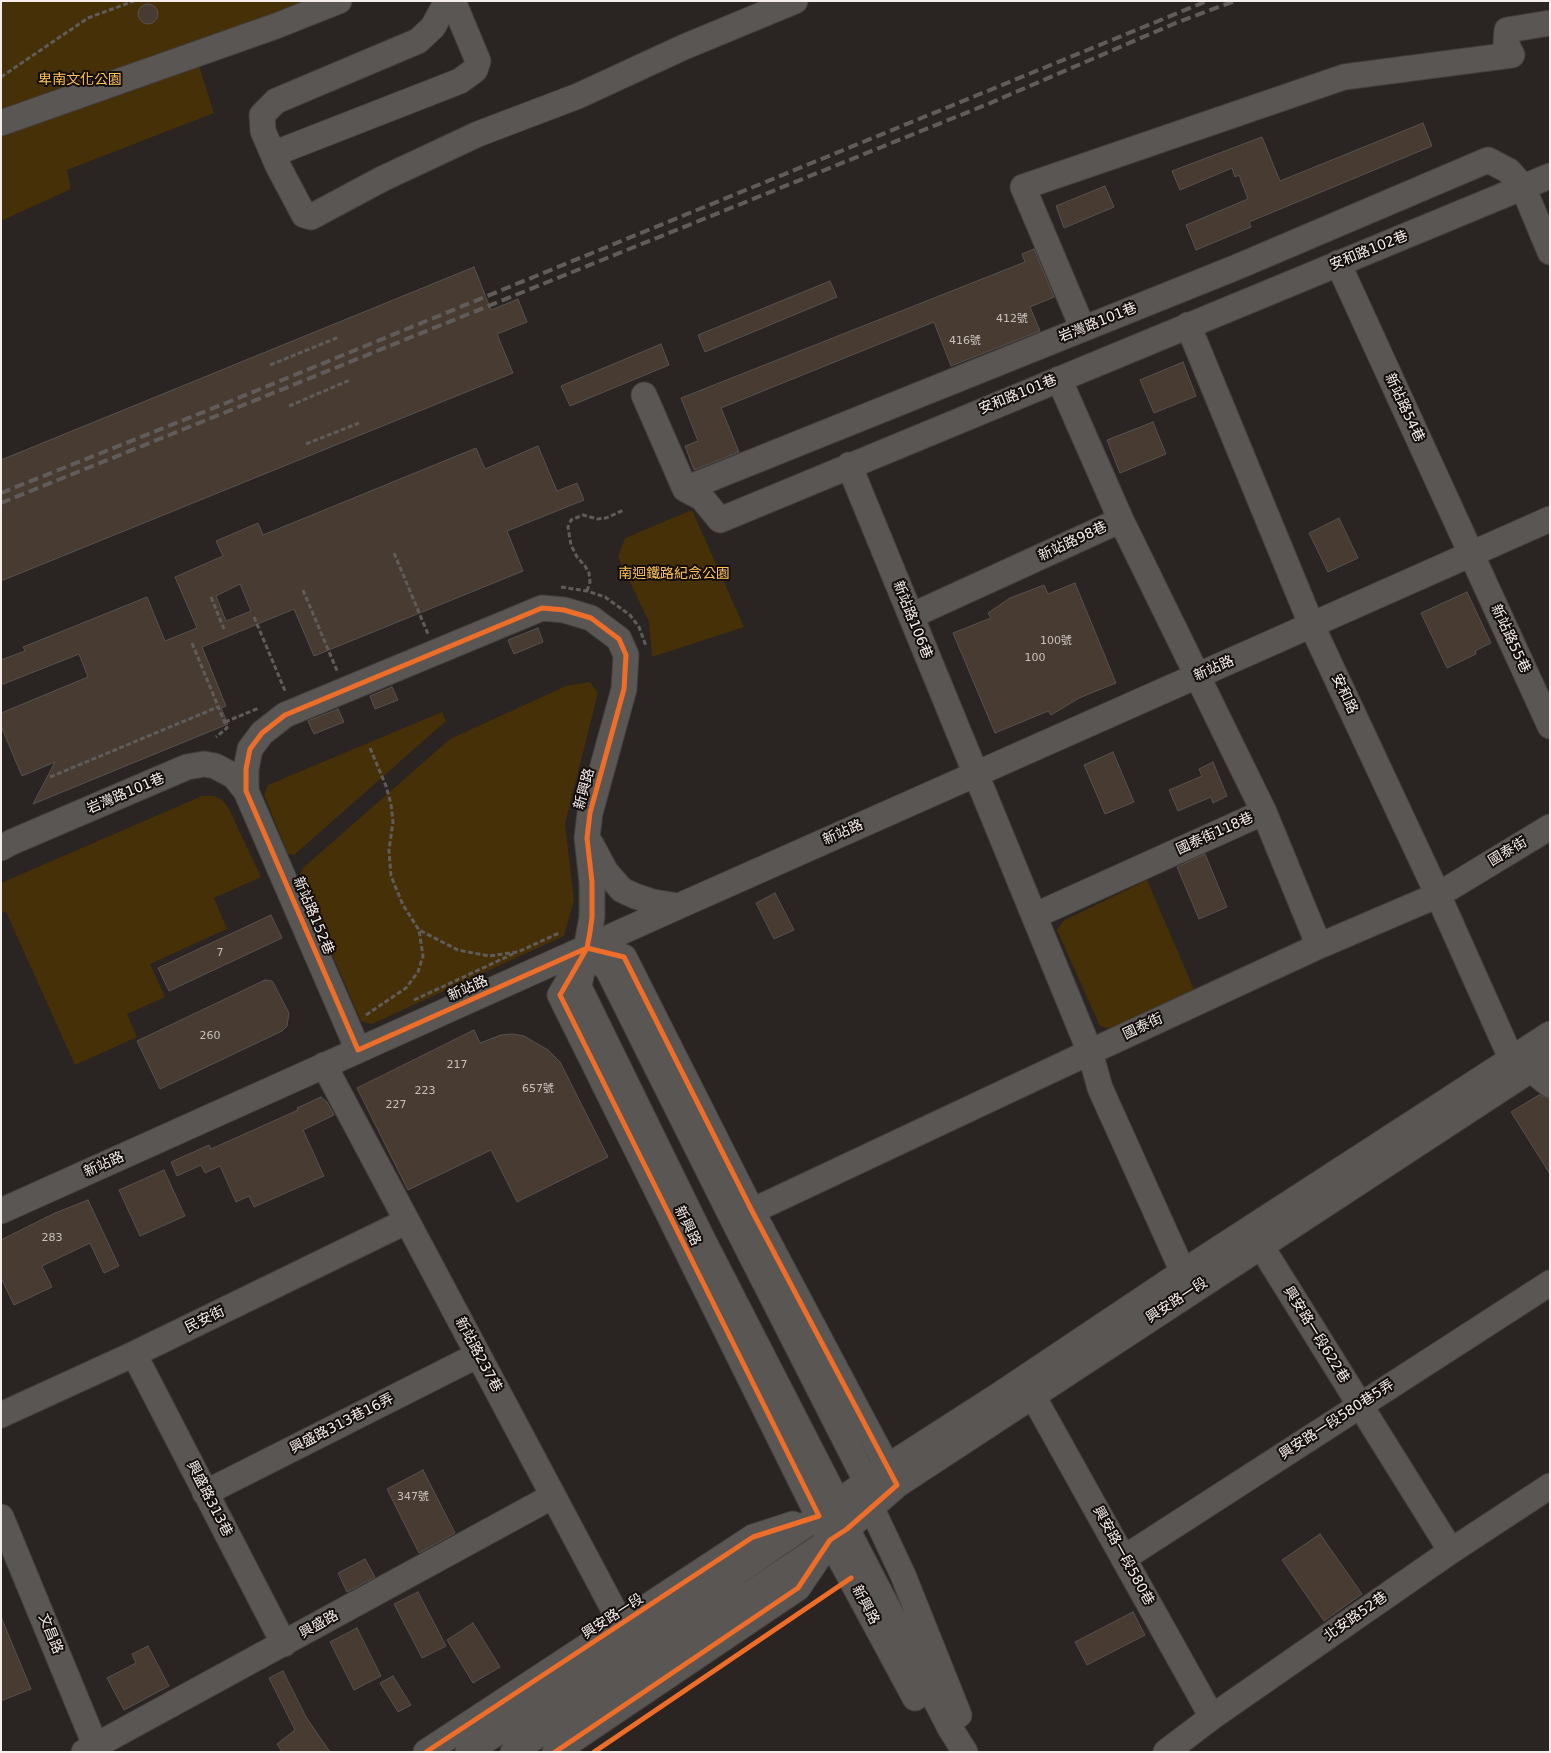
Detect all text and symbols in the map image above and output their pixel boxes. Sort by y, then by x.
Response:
park label: 卑南文化公園 [38,72,122,88]
street label: 安和路102巷 [1328,228,1410,274]
street label: 岩灣路101巷 [1057,300,1139,346]
house number: 412號 [996,312,1028,326]
house number: 416號 [949,334,981,348]
street label: 新站路54巷 [1381,371,1427,445]
street label: 安和路101巷 [977,372,1059,418]
street label: 新站路98巷 [1036,519,1110,565]
park label: 南迴鐵路紀念公園 [618,566,730,582]
street label: 新站路106巷 [889,579,935,661]
street label: 新站路55巷 [1487,602,1533,676]
house number: 100號 [1040,634,1072,648]
house number: 100 [1025,651,1045,665]
street label: 新站路 [1191,653,1237,685]
street label: 安和路 [1328,671,1360,717]
street label: 新興路 [571,767,599,811]
street label: 岩灣路101巷 [85,770,167,818]
street label: 國泰街118巷 [1174,810,1256,858]
street label: 新站路 [820,817,866,849]
street label: 國泰街 [1486,834,1530,870]
street label: 新站路152巷 [289,875,337,957]
house number: 7 [217,946,223,960]
street label: 新站路 [445,973,491,1005]
street label: 國泰街 [1120,1011,1166,1043]
house number: 260 [200,1029,220,1043]
house number: 217 [447,1058,467,1072]
house number: 657號 [522,1082,554,1096]
house number: 223 [415,1084,435,1098]
house number: 227 [386,1098,406,1112]
street label: 新站路 [81,1149,127,1181]
street label: 新興路 [670,1203,704,1249]
house number: 283 [42,1231,62,1245]
street label: 興安路一段 [1143,1275,1211,1327]
street label: 興安路一段622巷 [1280,1284,1352,1386]
street label: 民安街 [182,1303,228,1337]
street label: 新站路237巷 [451,1315,505,1395]
street label: 興安路一段580巷5弄 [1276,1377,1398,1463]
street label: 興盛路313巷16弄 [287,1391,397,1457]
street label: 興盛路313巷 [183,1458,235,1540]
house number: 347號 [397,1490,429,1504]
street label: 興安路一段580巷 [1089,1504,1157,1608]
street label: 新興路 [848,1583,882,1627]
street label: 北安路52巷 [1321,1589,1391,1645]
street label: 興安路一段 [579,1591,647,1643]
street label: 興盛路 [297,1607,341,1643]
street label: 文昌路 [34,1611,66,1657]

